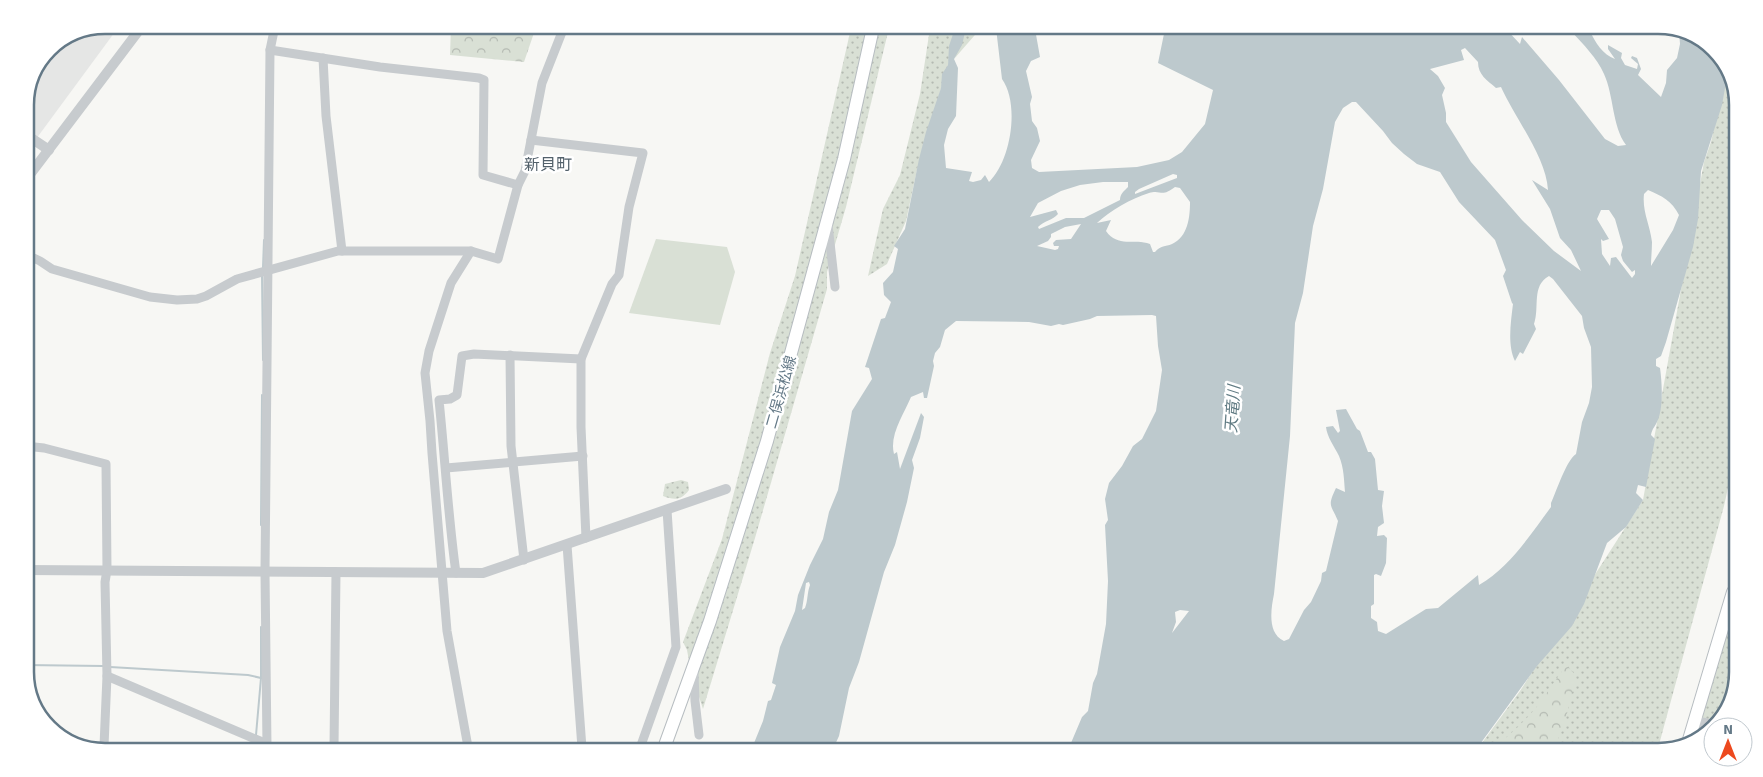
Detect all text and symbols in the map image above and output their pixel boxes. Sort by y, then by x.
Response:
district label: 新貝町 [524,155,572,175]
street label: 二俣浜松線 [762,353,800,431]
water label: 天竜川 [1221,382,1245,434]
north arrow [1703,717,1753,767]
text: N [1723,721,1733,738]

